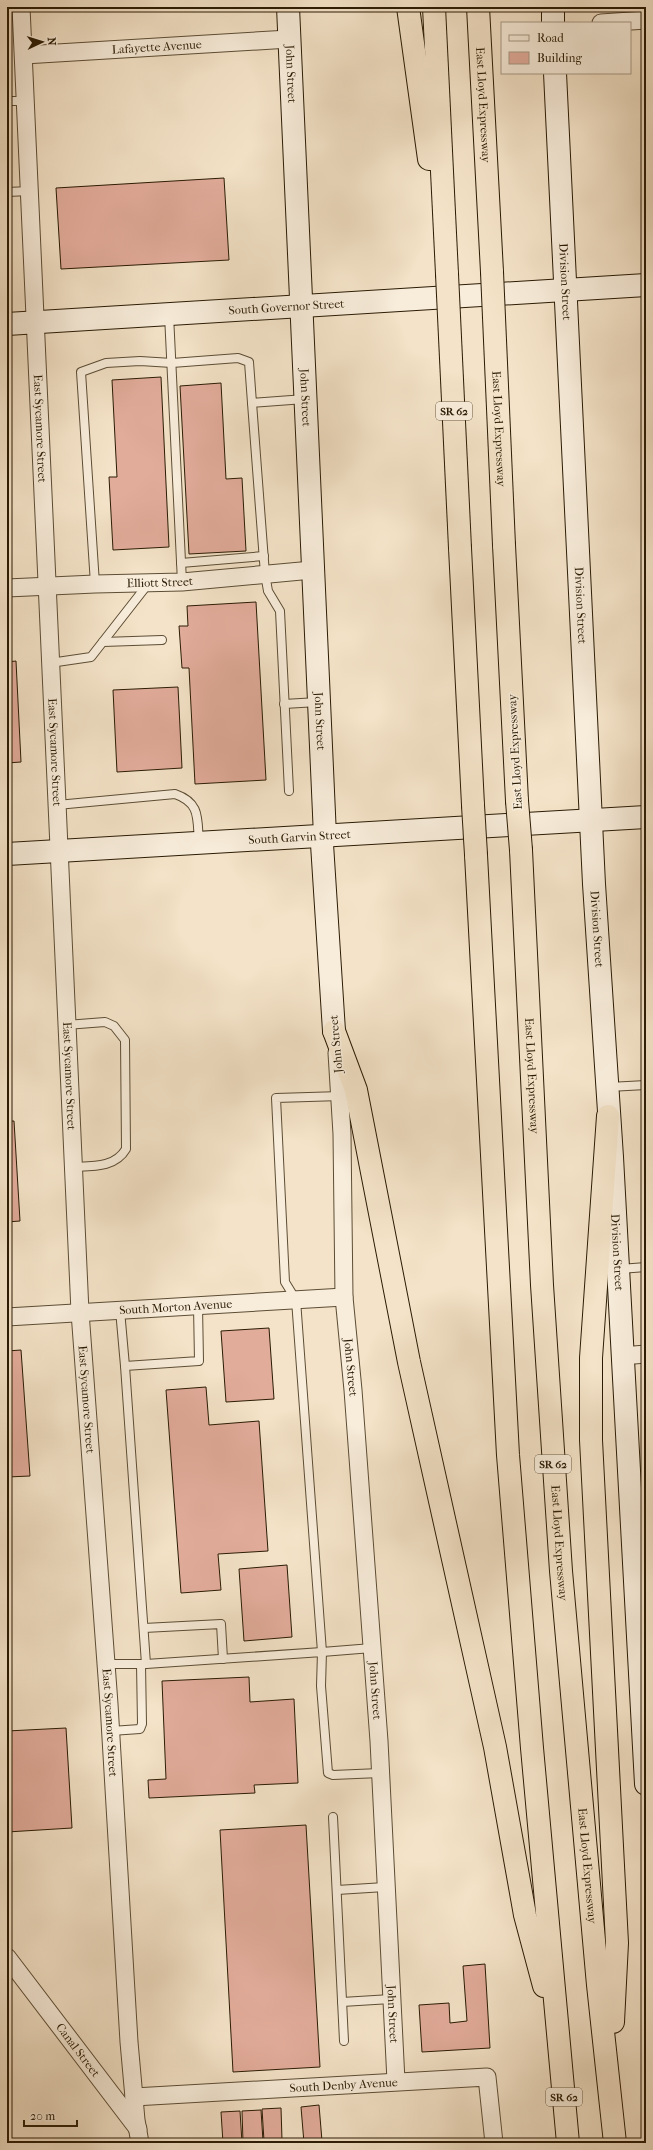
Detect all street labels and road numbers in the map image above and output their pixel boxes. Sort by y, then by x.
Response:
street label: Lafayette Avenue [111,37,202,57]
street label: John Street [283,44,299,104]
street label: East Lloyd Expressway [473,47,493,164]
street label: Division Street [556,243,574,321]
street label: South Governor Street [228,296,346,317]
street label: John Street [297,367,314,428]
street label: East Lloyd Expressway [489,371,508,488]
street label: East Sycamore Street [31,374,50,484]
road number: SR 62 [436,402,472,420]
street label: Division Street [572,566,589,645]
street label: Elliott Street [127,574,194,590]
street label: John Street [312,691,328,751]
street label: East Lloyd Expressway [505,693,525,810]
street label: East Sycamore Street [45,698,64,807]
street label: South Garvin Street [248,827,352,847]
street label: Division Street [587,890,607,969]
street label: John Street [326,1014,346,1075]
street label: East Lloyd Expressway [522,1018,542,1135]
street label: East Sycamore Street [60,1021,79,1131]
street label: Division Street [608,1213,626,1292]
street label: South Morton Avenue [119,1297,233,1317]
street label: John Street [341,1337,361,1398]
street label: East Sycamore Street [75,1345,98,1455]
road number: SR 62 [535,1455,571,1473]
street label: East Lloyd Expressway [548,1485,571,1602]
street label: John Street [366,1660,384,1721]
street label: East Sycamore Street [99,1668,120,1778]
street label: East Lloyd Expressway [575,1807,600,1925]
street label: John Street [384,1984,401,2044]
street label: Canal Street [53,2020,103,2080]
street label: South Denby Avenue [289,2075,398,2095]
road number: SR 62 [546,2088,582,2106]

